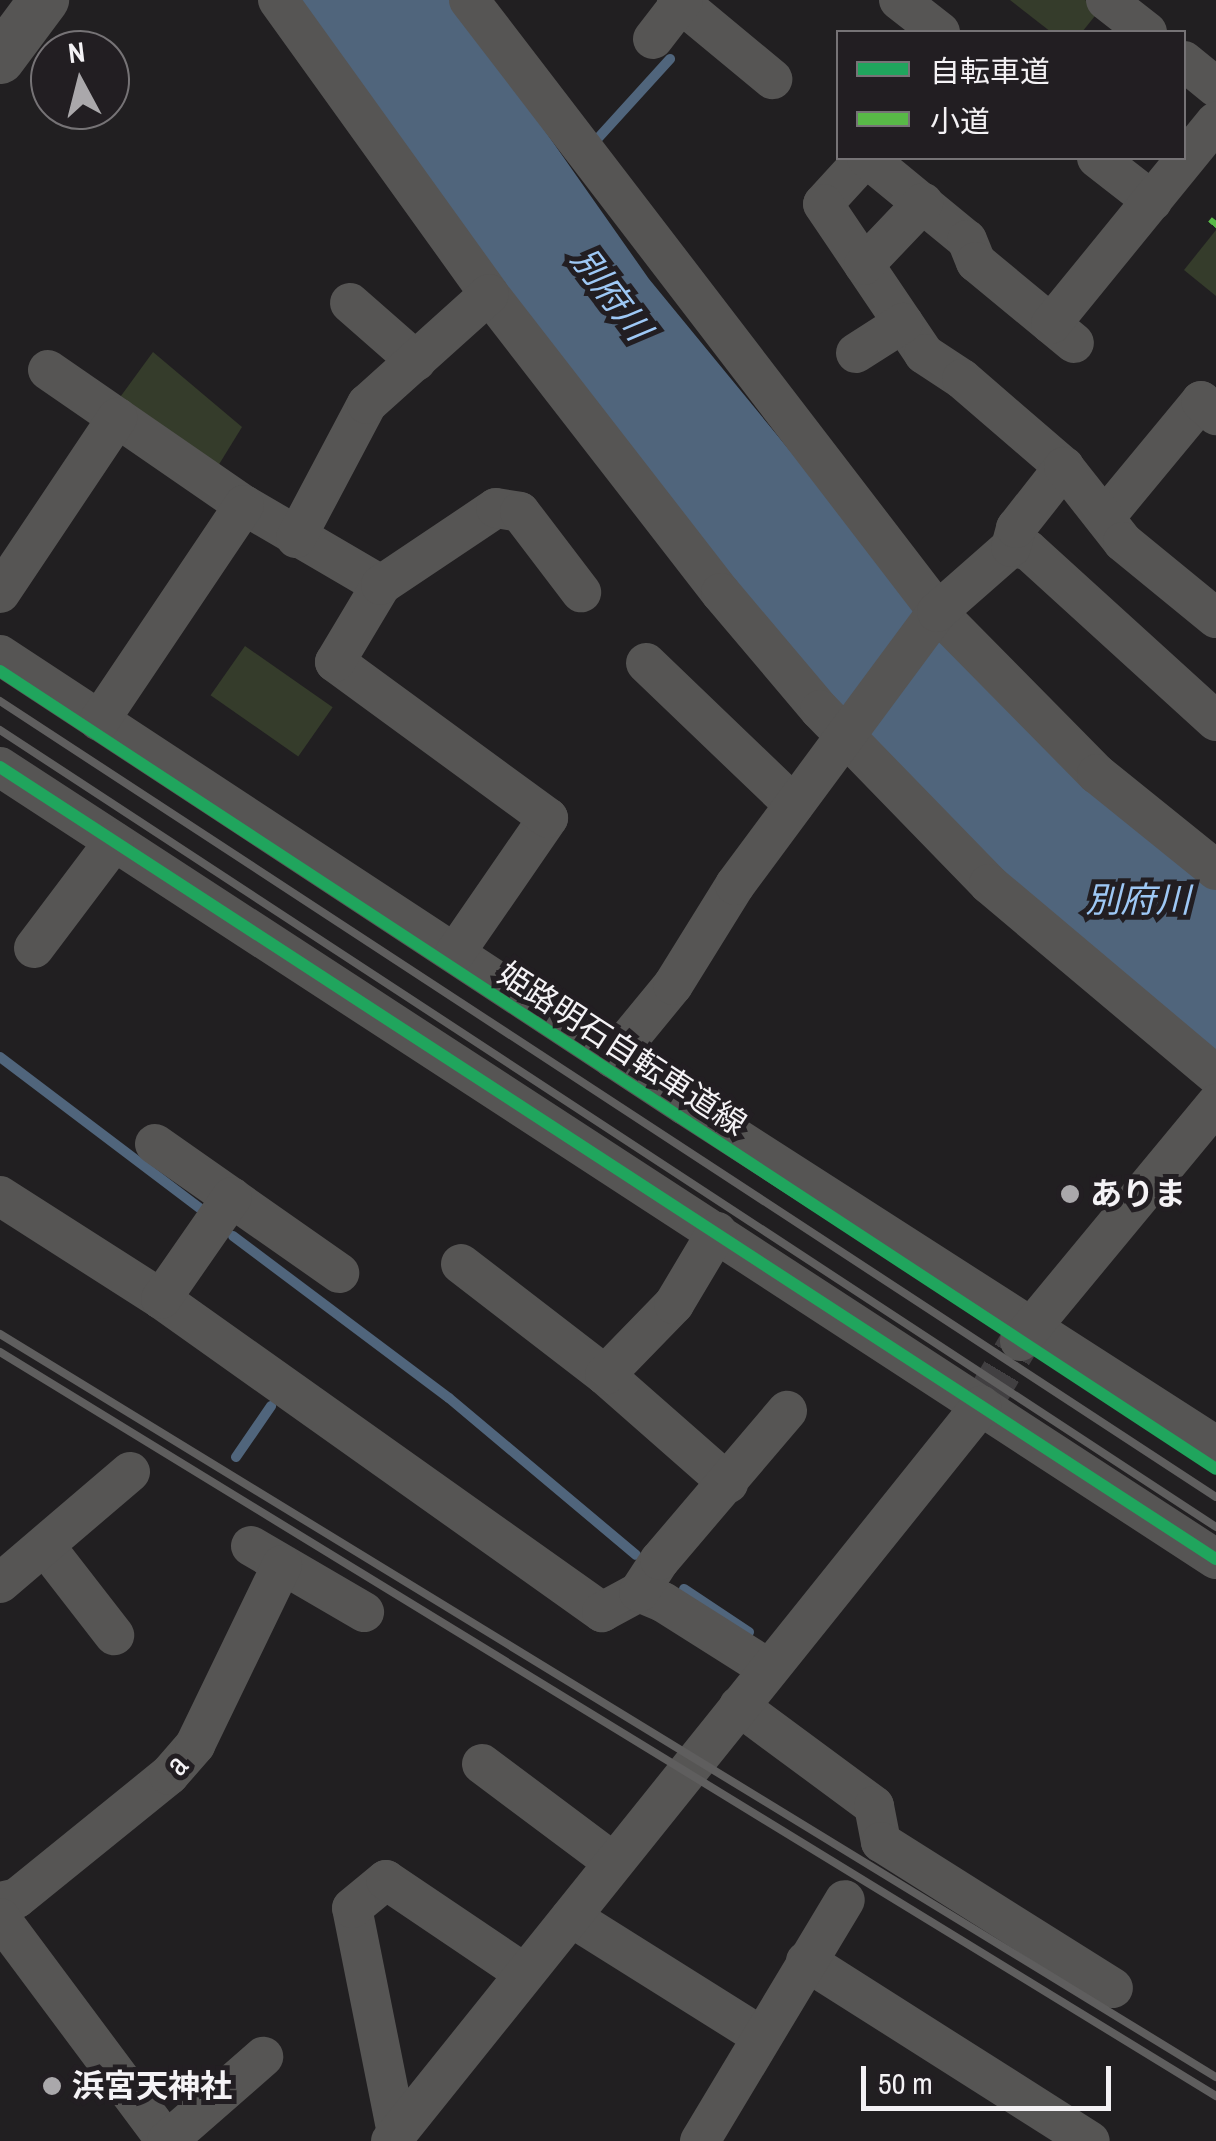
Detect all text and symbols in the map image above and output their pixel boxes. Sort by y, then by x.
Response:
north arrow [30,30,130,130]
legend [836,30,1186,160]
text: N [66,32,87,72]
text: 自転車道 [930,51,1050,91]
text: 小道 [930,101,990,141]
water label: 別府川 [563,239,659,349]
water label: 別府川 [1086,879,1190,921]
street label: 姫路明石自転車道線 [491,954,753,1144]
place label: ありま [1090,1175,1186,1213]
marker: ありま [1059,1183,1081,1205]
street label: a [158,1747,196,1783]
scale bar [866,2046,1116,2108]
text: 50 m [878,2063,933,2103]
place label: 浜宮天神社 [72,2067,232,2105]
marker: 浜宮天神社 [41,2075,63,2097]

